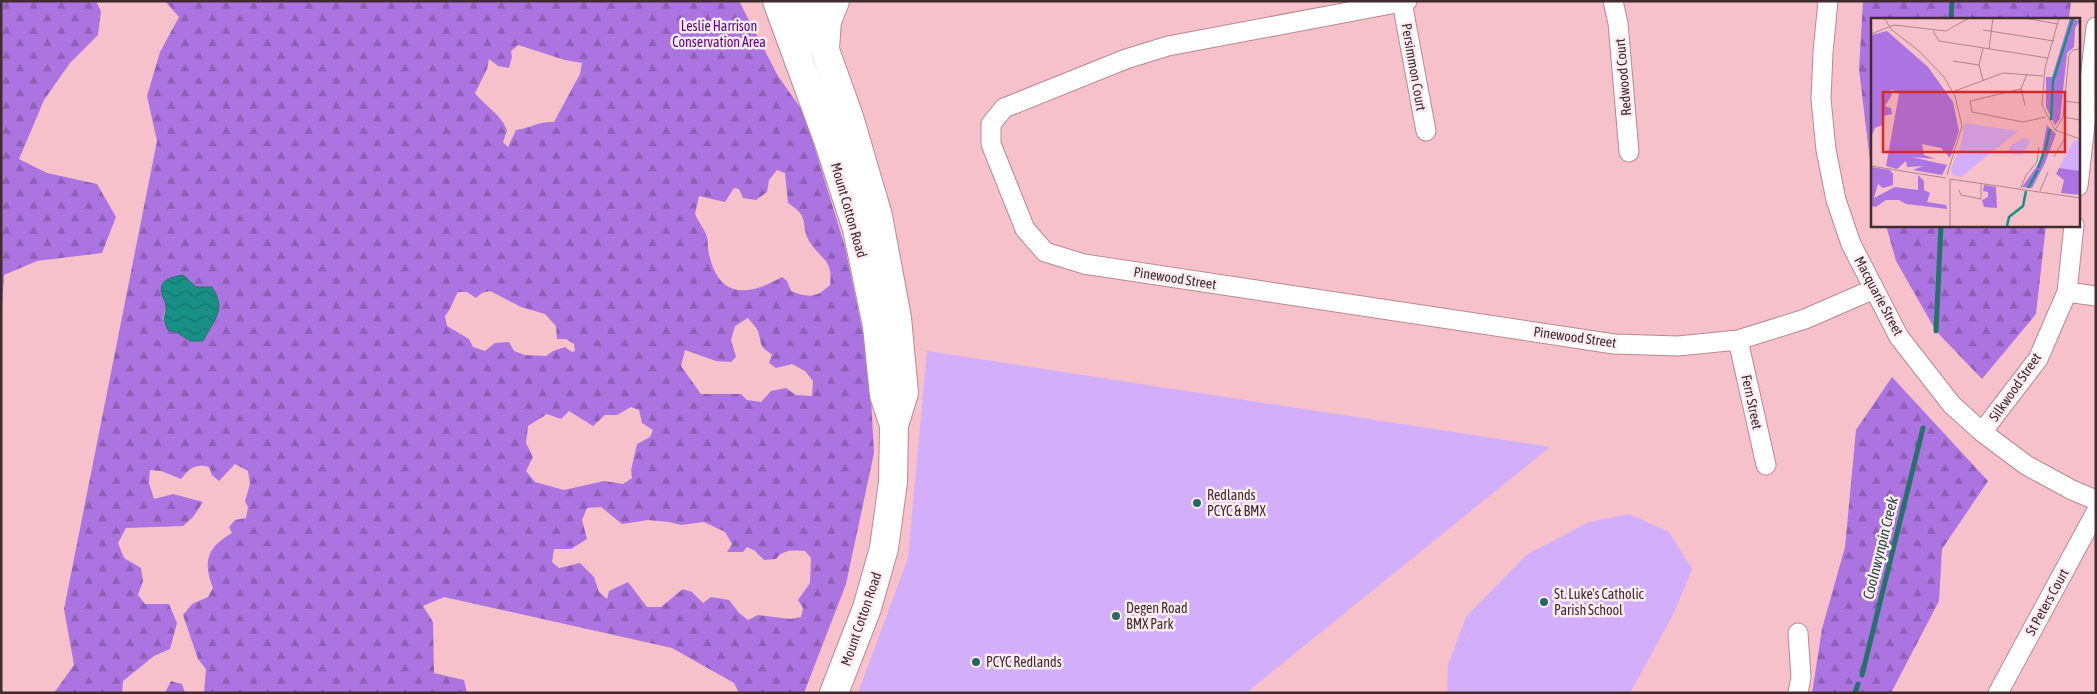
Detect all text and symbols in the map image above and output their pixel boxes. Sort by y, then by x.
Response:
park label: Leslie Harrison Conservation Area [672,18,766,50]
inset map [1871,18,2080,226]
street label: Persimmon Court [1398,22,1430,112]
street label: Redwood Court [1612,38,1634,116]
street label: Mount Cotton Road [828,161,870,259]
street label: Macquarie Street [1851,254,1907,338]
street label: Pinewood Street [1133,264,1217,292]
street label: Pinewood Street [1533,323,1617,351]
street label: Silkwood Street [1986,350,2044,424]
street label: Fern Street [1738,373,1766,431]
place label: Redlands PCYC & BMX [1207,487,1266,519]
water label: Coolnwynpin Creek [1859,495,1901,601]
marker: Redlands PCYC & BMX [1191,497,1203,509]
street label: St Peters Court [2022,566,2072,638]
street label: Mount Cotton Road [837,570,885,668]
place label: St. Luke's Catholic Parish School [1554,586,1645,618]
marker: St. Luke's Catholic Parish School [1538,596,1550,608]
place label: Degen Road BMX Park [1126,600,1188,632]
marker: Degen Road BMX Park [1110,610,1122,622]
place label: PCYC Redlands [986,654,1062,670]
marker: PCYC Redlands [970,656,982,668]

